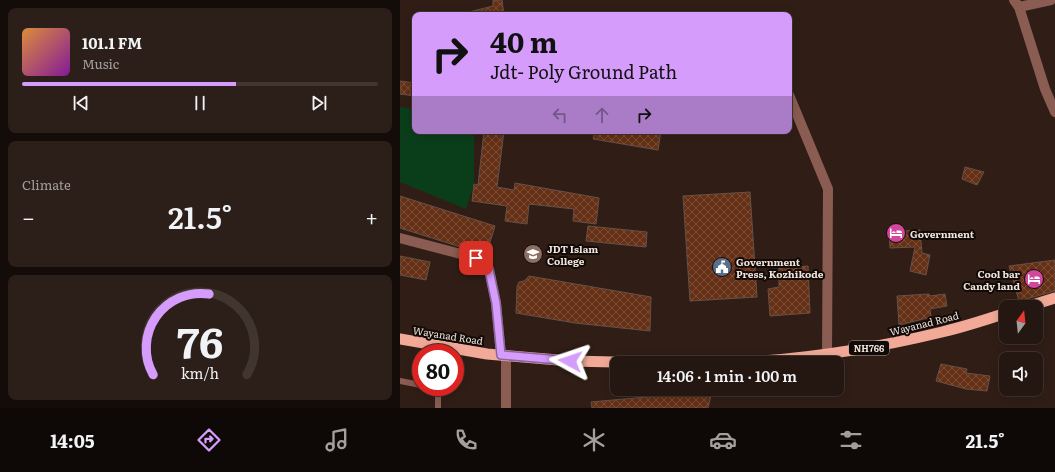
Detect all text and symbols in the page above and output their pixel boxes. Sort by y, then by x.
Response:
text: 40 m [490,20,558,62]
icon: right [424,28,476,80]
text: 101.1 FM [82,31,142,54]
text: Music [82,54,119,73]
text: Jdt- Poly Ground Path [490,58,677,85]
icon: previous [70,92,92,114]
icon: pause [189,92,211,114]
icon: next [308,92,330,114]
icon: left [549,104,571,126]
icon: ahead [591,104,613,126]
icon: right [633,104,655,126]
text: Climate [22,175,71,194]
text: 21.5° [168,194,232,238]
text: − [22,200,35,233]
text: + [365,200,378,233]
hotel icon: Government [885,222,907,244]
place label: Government [910,226,975,241]
pin [459,241,493,275]
place label: JDT Islam College [547,241,598,268]
school or university icon: JDT Islam College [522,243,544,265]
icon: arrive [465,247,487,269]
place label: Government Press, Kozhikode [736,254,824,281]
public building icon: Government Press, Kozhikode [711,256,733,278]
place label: Cool bar Candy land [963,266,1021,293]
hotel icon: Cool bar Candy land [1023,268,1045,290]
north arrow [999,300,1043,344]
map controls [999,300,1043,396]
street label: Wayanad Road [888,307,960,339]
text: 76 [177,309,223,371]
street label: Wayanad Road [412,322,484,348]
position arrow [549,340,591,382]
road number: NH766 [849,341,889,355]
speed limit sign: 80 [412,344,464,396]
button: sound [999,352,1043,396]
text: km/h [181,362,220,383]
text: 14:06 · 1 min · 100 m [657,364,797,387]
icon: directions [195,426,223,454]
icon: music [323,426,351,454]
icon: phone [452,426,480,454]
icon: climate [580,426,608,454]
icon: car [709,426,737,454]
icon: filters [837,426,865,454]
text: 14:05 [50,427,95,454]
text: 21.5° [966,427,1005,454]

